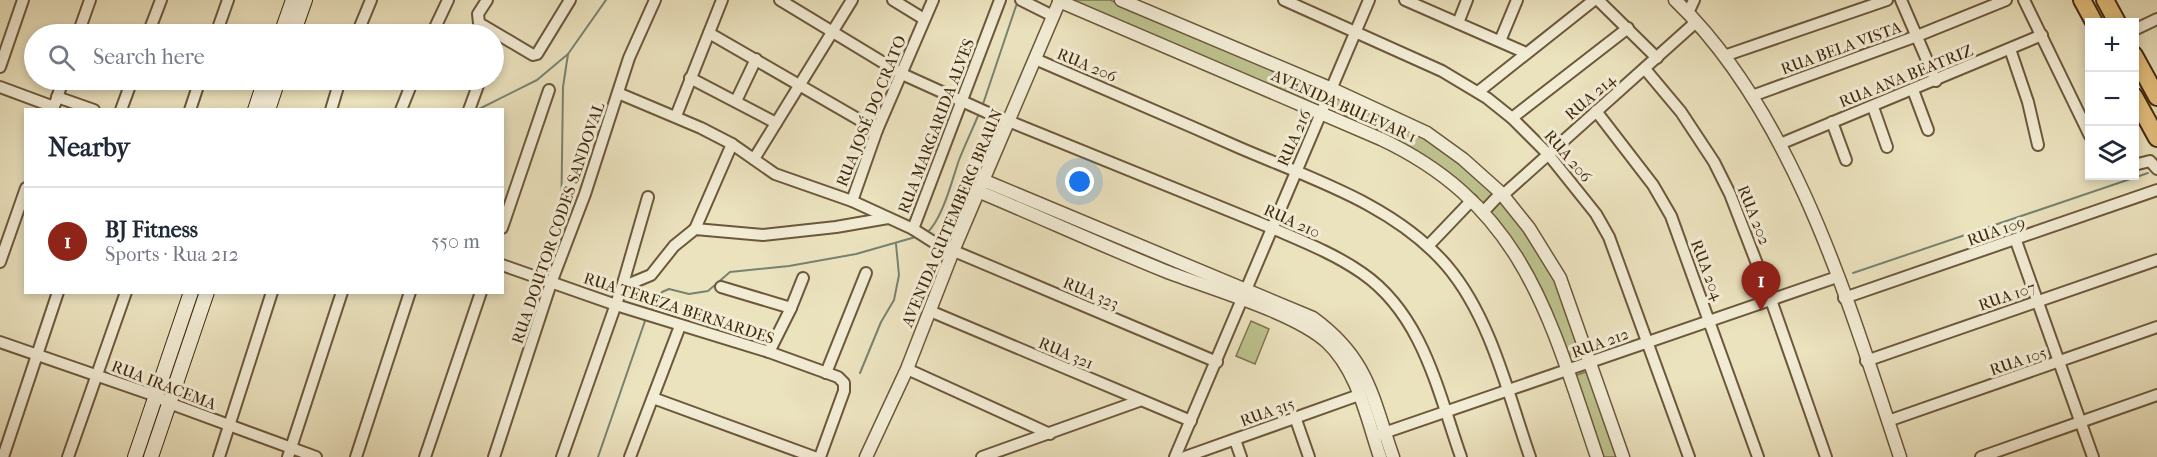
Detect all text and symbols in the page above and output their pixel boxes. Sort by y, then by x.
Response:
street label: RUA BELA VISTA [1778,17,1904,79]
map controls [2085,18,2139,180]
button: + [2085,18,2139,72]
search box [24,24,504,90]
street label: RUA JOSÉ DO CRATO [831,32,910,189]
street label: RUA MARGARIDA ALVES [894,36,978,216]
street label: RUA ANA BEATRIZ [1836,40,1976,112]
icon: search [45,41,78,74]
text: Search here [93,44,205,70]
street label: RUA 206 [1054,44,1120,86]
street label: AVENIDA BULEVAR 1 [1268,65,1419,146]
street label: RUA 214 [1561,70,1620,124]
button: − [2085,72,2139,126]
street label: RUA DOUTOR CODES SANDOVAL [508,99,608,346]
street label: AVENIDA GUTEMBERG BRAUN [897,106,1007,331]
street label: RUA 216 [1273,107,1315,169]
street label: RUA 206 [1540,126,1596,186]
button: layers [2085,126,2139,180]
text: Nearby [48,132,130,163]
your location [1065,167,1094,196]
street label: RUA 202 [1733,182,1775,248]
street label: RUA 210 [1261,200,1323,242]
street label: RUA 109 [1964,212,2028,250]
text: BJ Fitness [105,217,198,243]
text: 1 [64,230,71,253]
text: 550 m [431,230,480,253]
street label: RUA 204 [1687,237,1727,304]
text: Sports · Rua 212 [105,243,239,266]
pin: 1 [1742,262,1780,311]
street label: RUA TEREZA BERNARDES [581,268,777,348]
street label: RUA 323 [1060,273,1122,313]
street label: RUA 107 [1976,277,2038,315]
street label: RUA 212 [1569,324,1631,362]
street label: RUA 321 [1036,333,1096,373]
street label: RUA 105 [1987,342,2049,380]
street label: RUA IRACEMA [109,356,220,414]
street label: RUA 315 [1237,393,1297,431]

